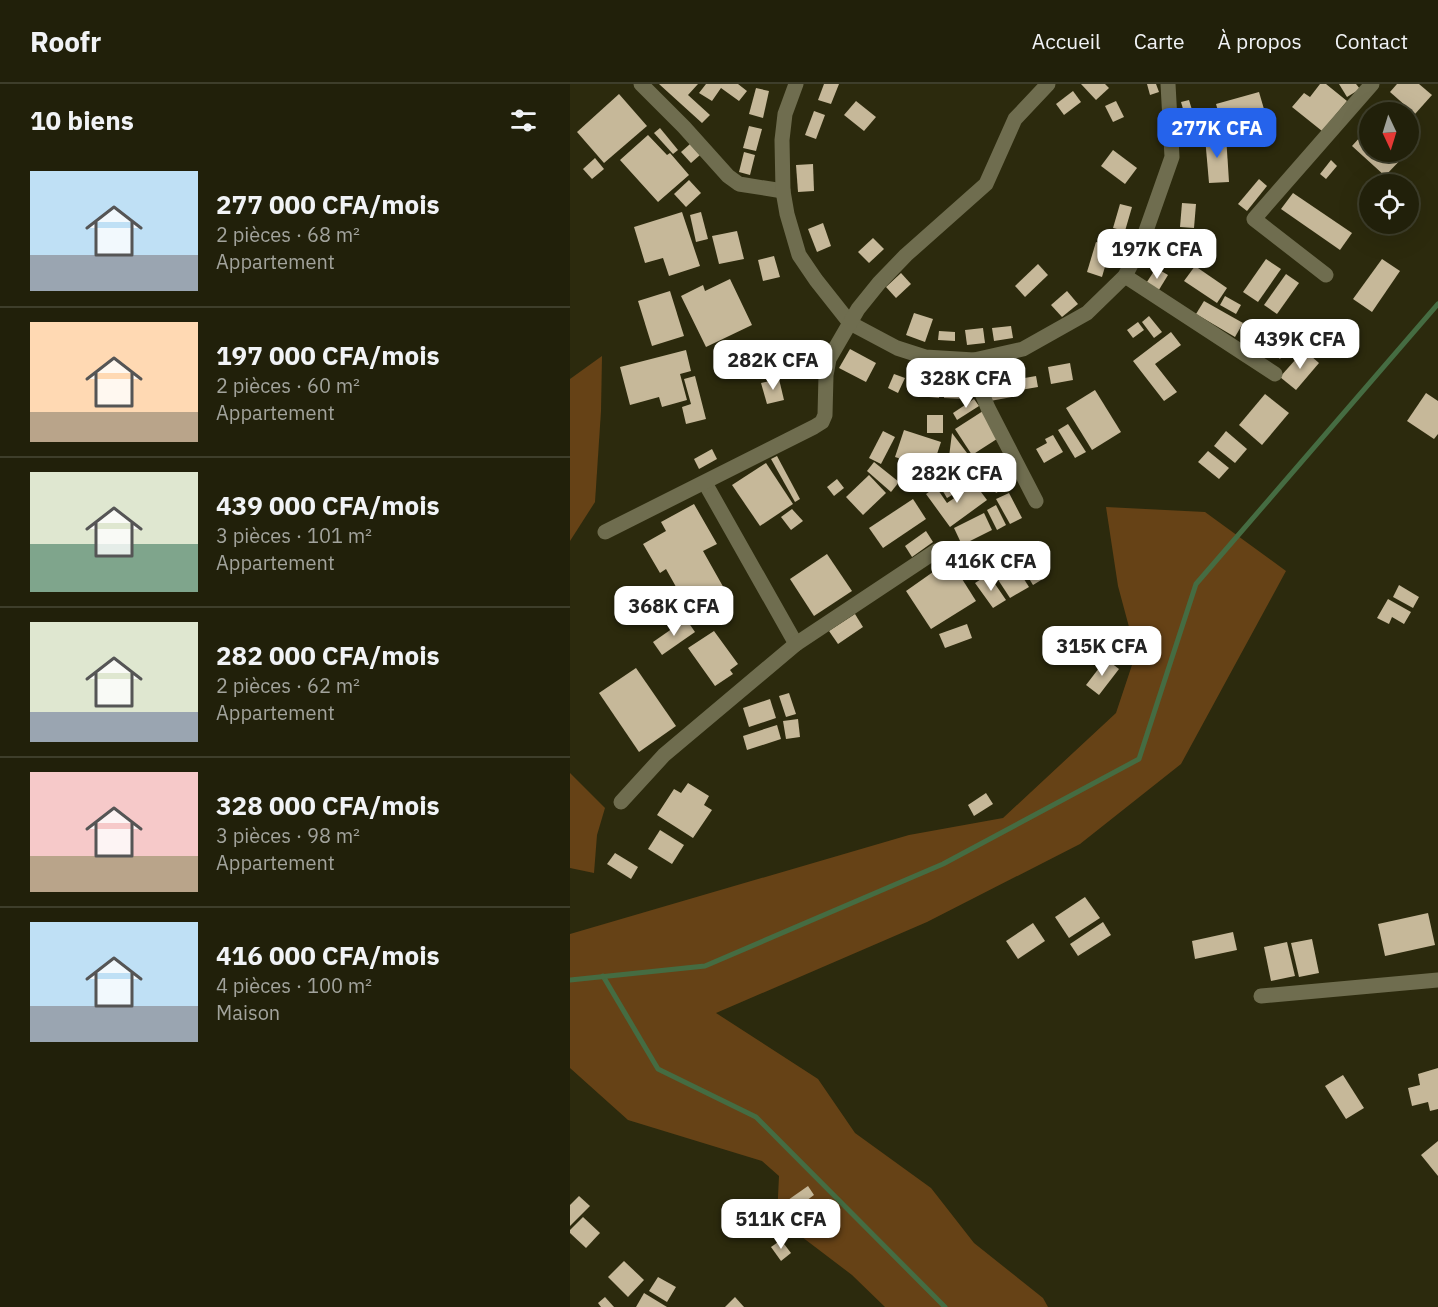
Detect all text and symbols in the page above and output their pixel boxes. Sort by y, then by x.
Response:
text: Roofr [30,23,101,60]
text: Accueil [1032,27,1101,55]
text: Carte [1134,27,1185,55]
text: À propos [1218,27,1302,55]
text: Contact [1335,27,1408,55]
north arrow [1359,102,1419,162]
map controls [1359,102,1419,234]
text: 10 biens [30,103,134,137]
icon: filters [507,104,540,137]
pin: 277K CFA [1155,108,1279,159]
text: 277K CFA [1171,114,1263,141]
button: locate [1359,174,1419,234]
text: 277 000 CFA/mois [216,187,440,221]
icon: home [78,195,150,267]
text: 2 pièces · 68 m² [216,221,360,248]
pin: 197K CFA [1095,229,1219,280]
text: 197K CFA [1111,235,1203,262]
text: Appartement [216,248,335,275]
pin: 439K CFA [1238,319,1362,370]
text: 439K CFA [1254,325,1346,352]
text: 197 000 CFA/mois [216,338,440,372]
pin: 282K CFA [711,340,835,391]
icon: home [78,346,150,418]
text: 282K CFA [727,346,819,373]
pin: 328K CFA [904,358,1028,409]
text: 328K CFA [920,364,1012,391]
text: 2 pièces · 60 m² [216,372,360,399]
text: Appartement [216,399,335,426]
pin: 282K CFA [895,453,1019,504]
text: 282K CFA [911,459,1003,486]
text: 439 000 CFA/mois [216,488,440,522]
icon: home [78,496,150,568]
text: 3 pièces · 101 m² [216,522,372,549]
pin: 416K CFA [929,541,1053,592]
text: 416K CFA [945,547,1037,574]
text: Appartement [216,549,335,576]
pin: 368K CFA [612,586,736,637]
text: 368K CFA [628,592,720,619]
pin: 315K CFA [1040,626,1164,677]
text: 315K CFA [1056,632,1148,659]
text: 282 000 CFA/mois [216,638,440,672]
icon: home [78,646,150,718]
text: 2 pièces · 62 m² [216,672,360,699]
text: Appartement [216,699,335,726]
text: 328 000 CFA/mois [216,788,440,822]
icon: home [78,796,150,868]
text: 3 pièces · 98 m² [216,822,360,849]
text: Appartement [216,849,335,876]
text: 416 000 CFA/mois [216,938,440,972]
icon: home [78,946,150,1018]
text: 4 pièces · 100 m² [216,972,372,999]
text: Maison [216,999,280,1026]
pin: 511K CFA [719,1199,843,1250]
text: 511K CFA [735,1205,827,1232]

